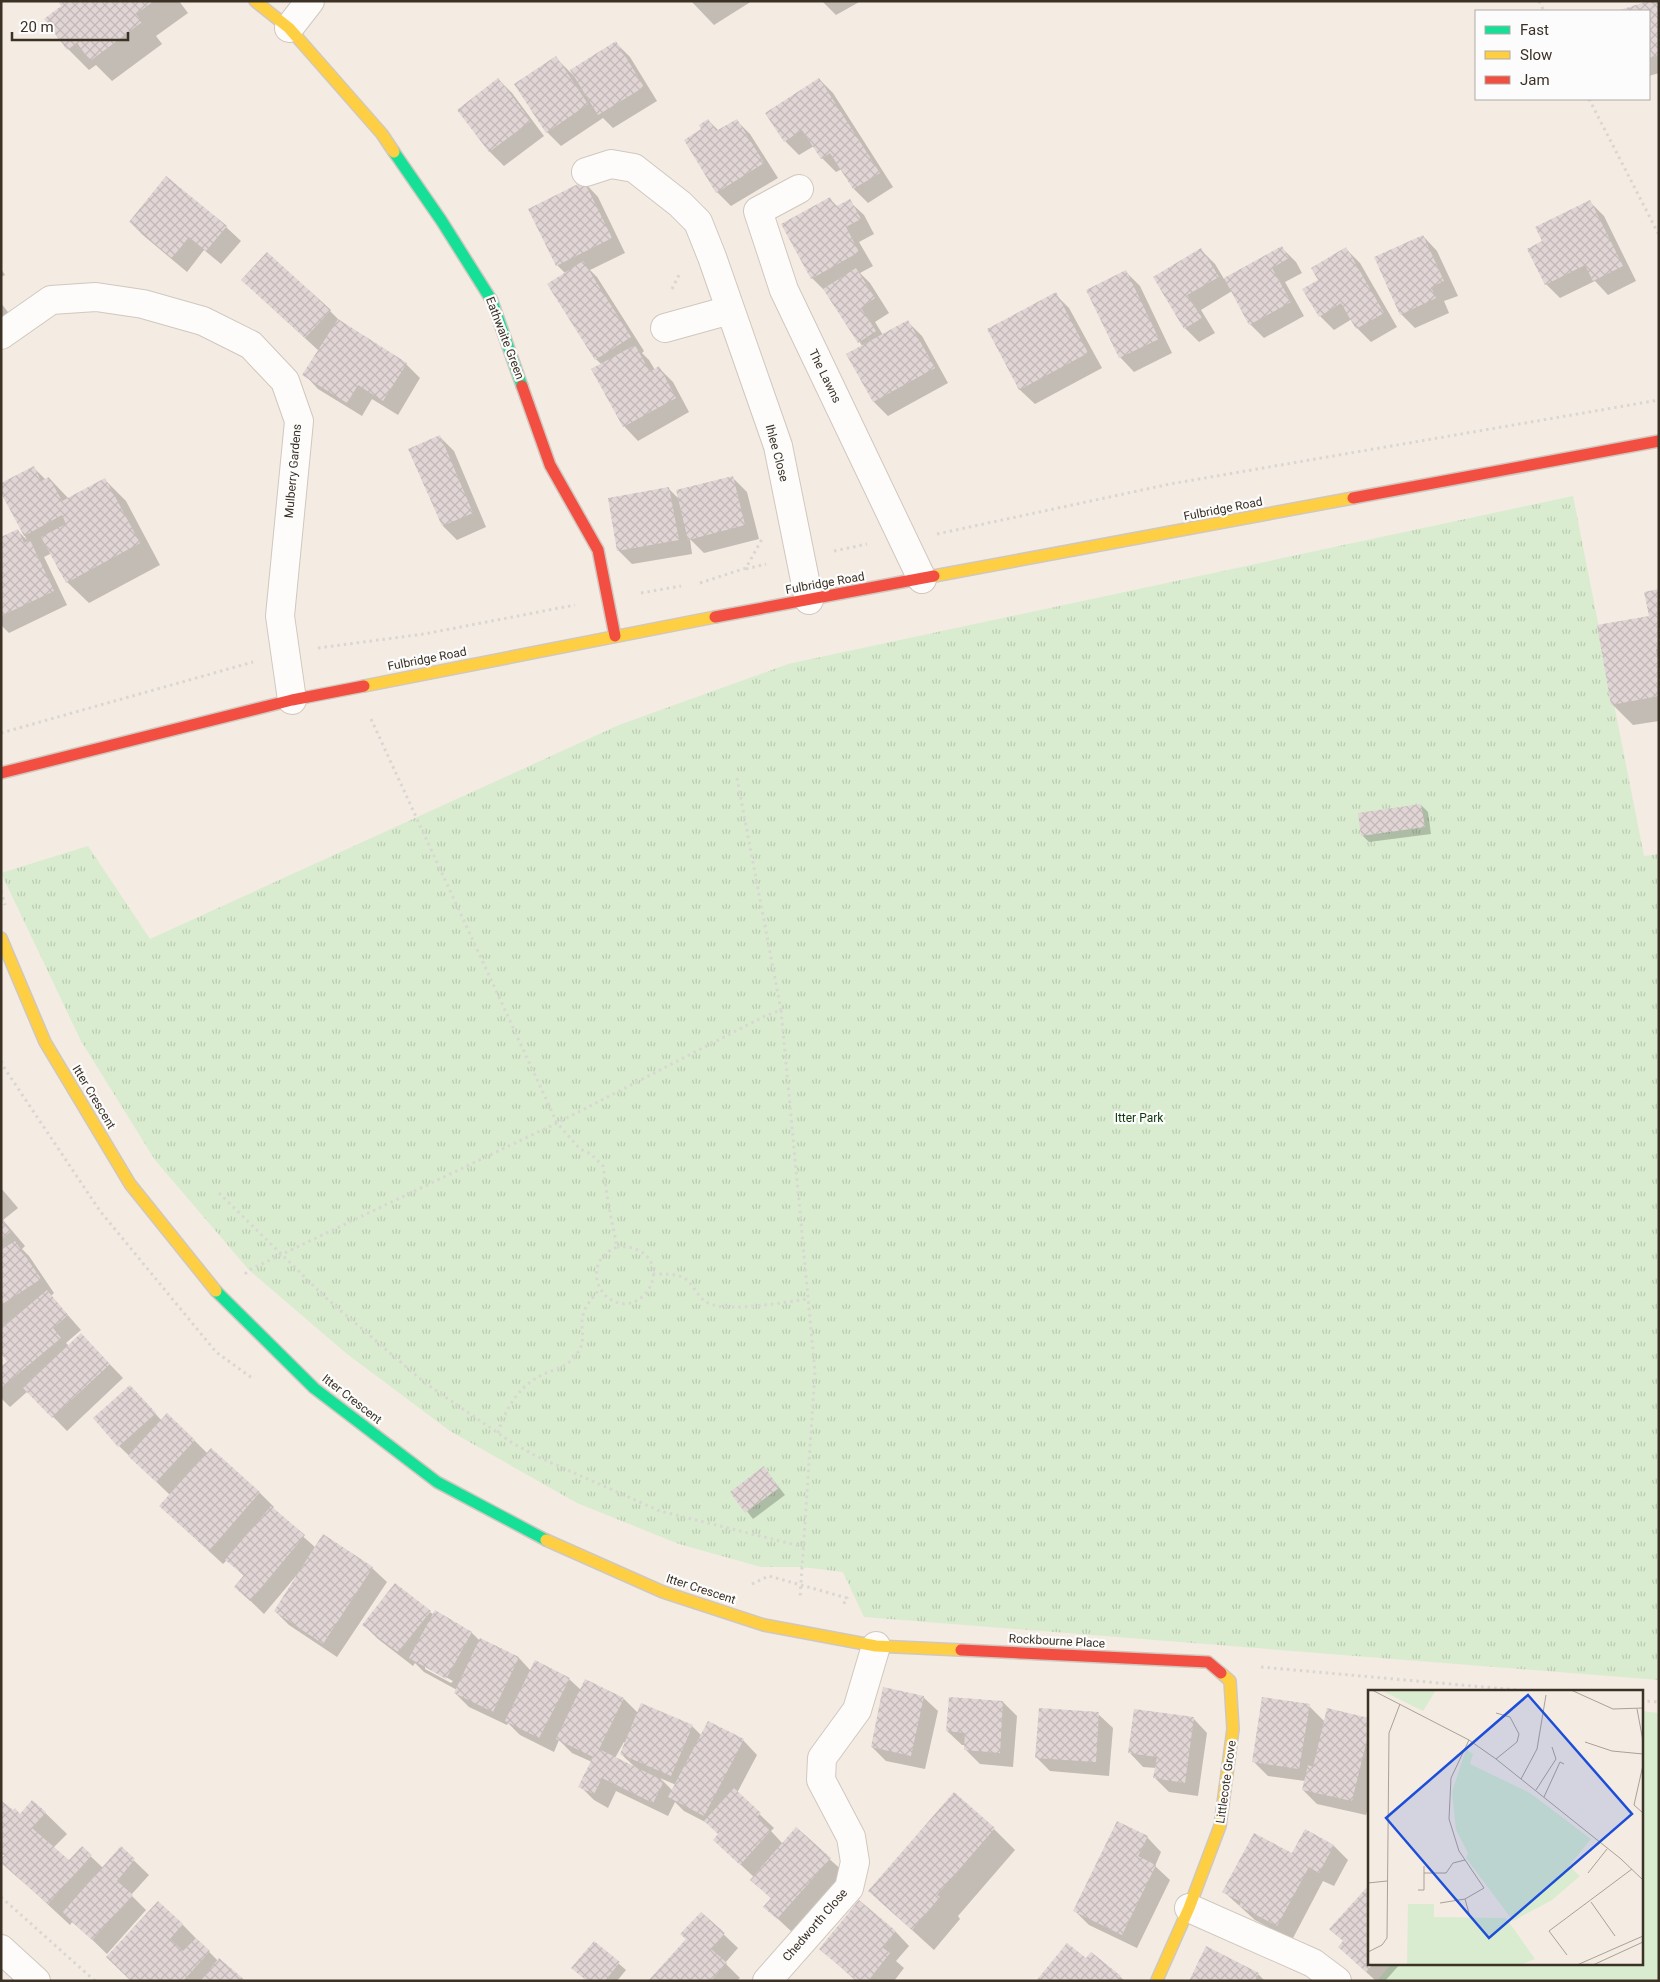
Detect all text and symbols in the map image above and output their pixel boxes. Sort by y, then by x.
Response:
scale bar [12,10,129,42]
legend [1475,10,1650,100]
text: 20 m [20,18,54,36]
text: Fast [1520,21,1549,39]
text: Slow [1520,46,1552,64]
text: Jam [1520,71,1550,89]
street label: Eathwaite Green [483,295,527,381]
street label: The Lawns [806,347,844,405]
street label: Mulberry Gardens [282,423,304,519]
street label: Ihlee Close [763,423,791,483]
street label: Fulbridge Road [1182,494,1264,524]
street label: Fulbridge Road [784,569,866,597]
street label: Fulbridge Road [386,644,468,674]
street label: Itter Crescent [69,1063,119,1132]
park label: Itter Park [1115,1111,1164,1125]
street label: Itter Crescent [319,1371,385,1427]
street label: Itter Crescent [665,1571,737,1607]
street label: Rockbourne Place [1008,1631,1106,1651]
inset map [1368,1690,1642,1964]
street label: Littlecote Grove [1213,1739,1239,1825]
street label: Chedworth Close [780,1886,850,1964]

